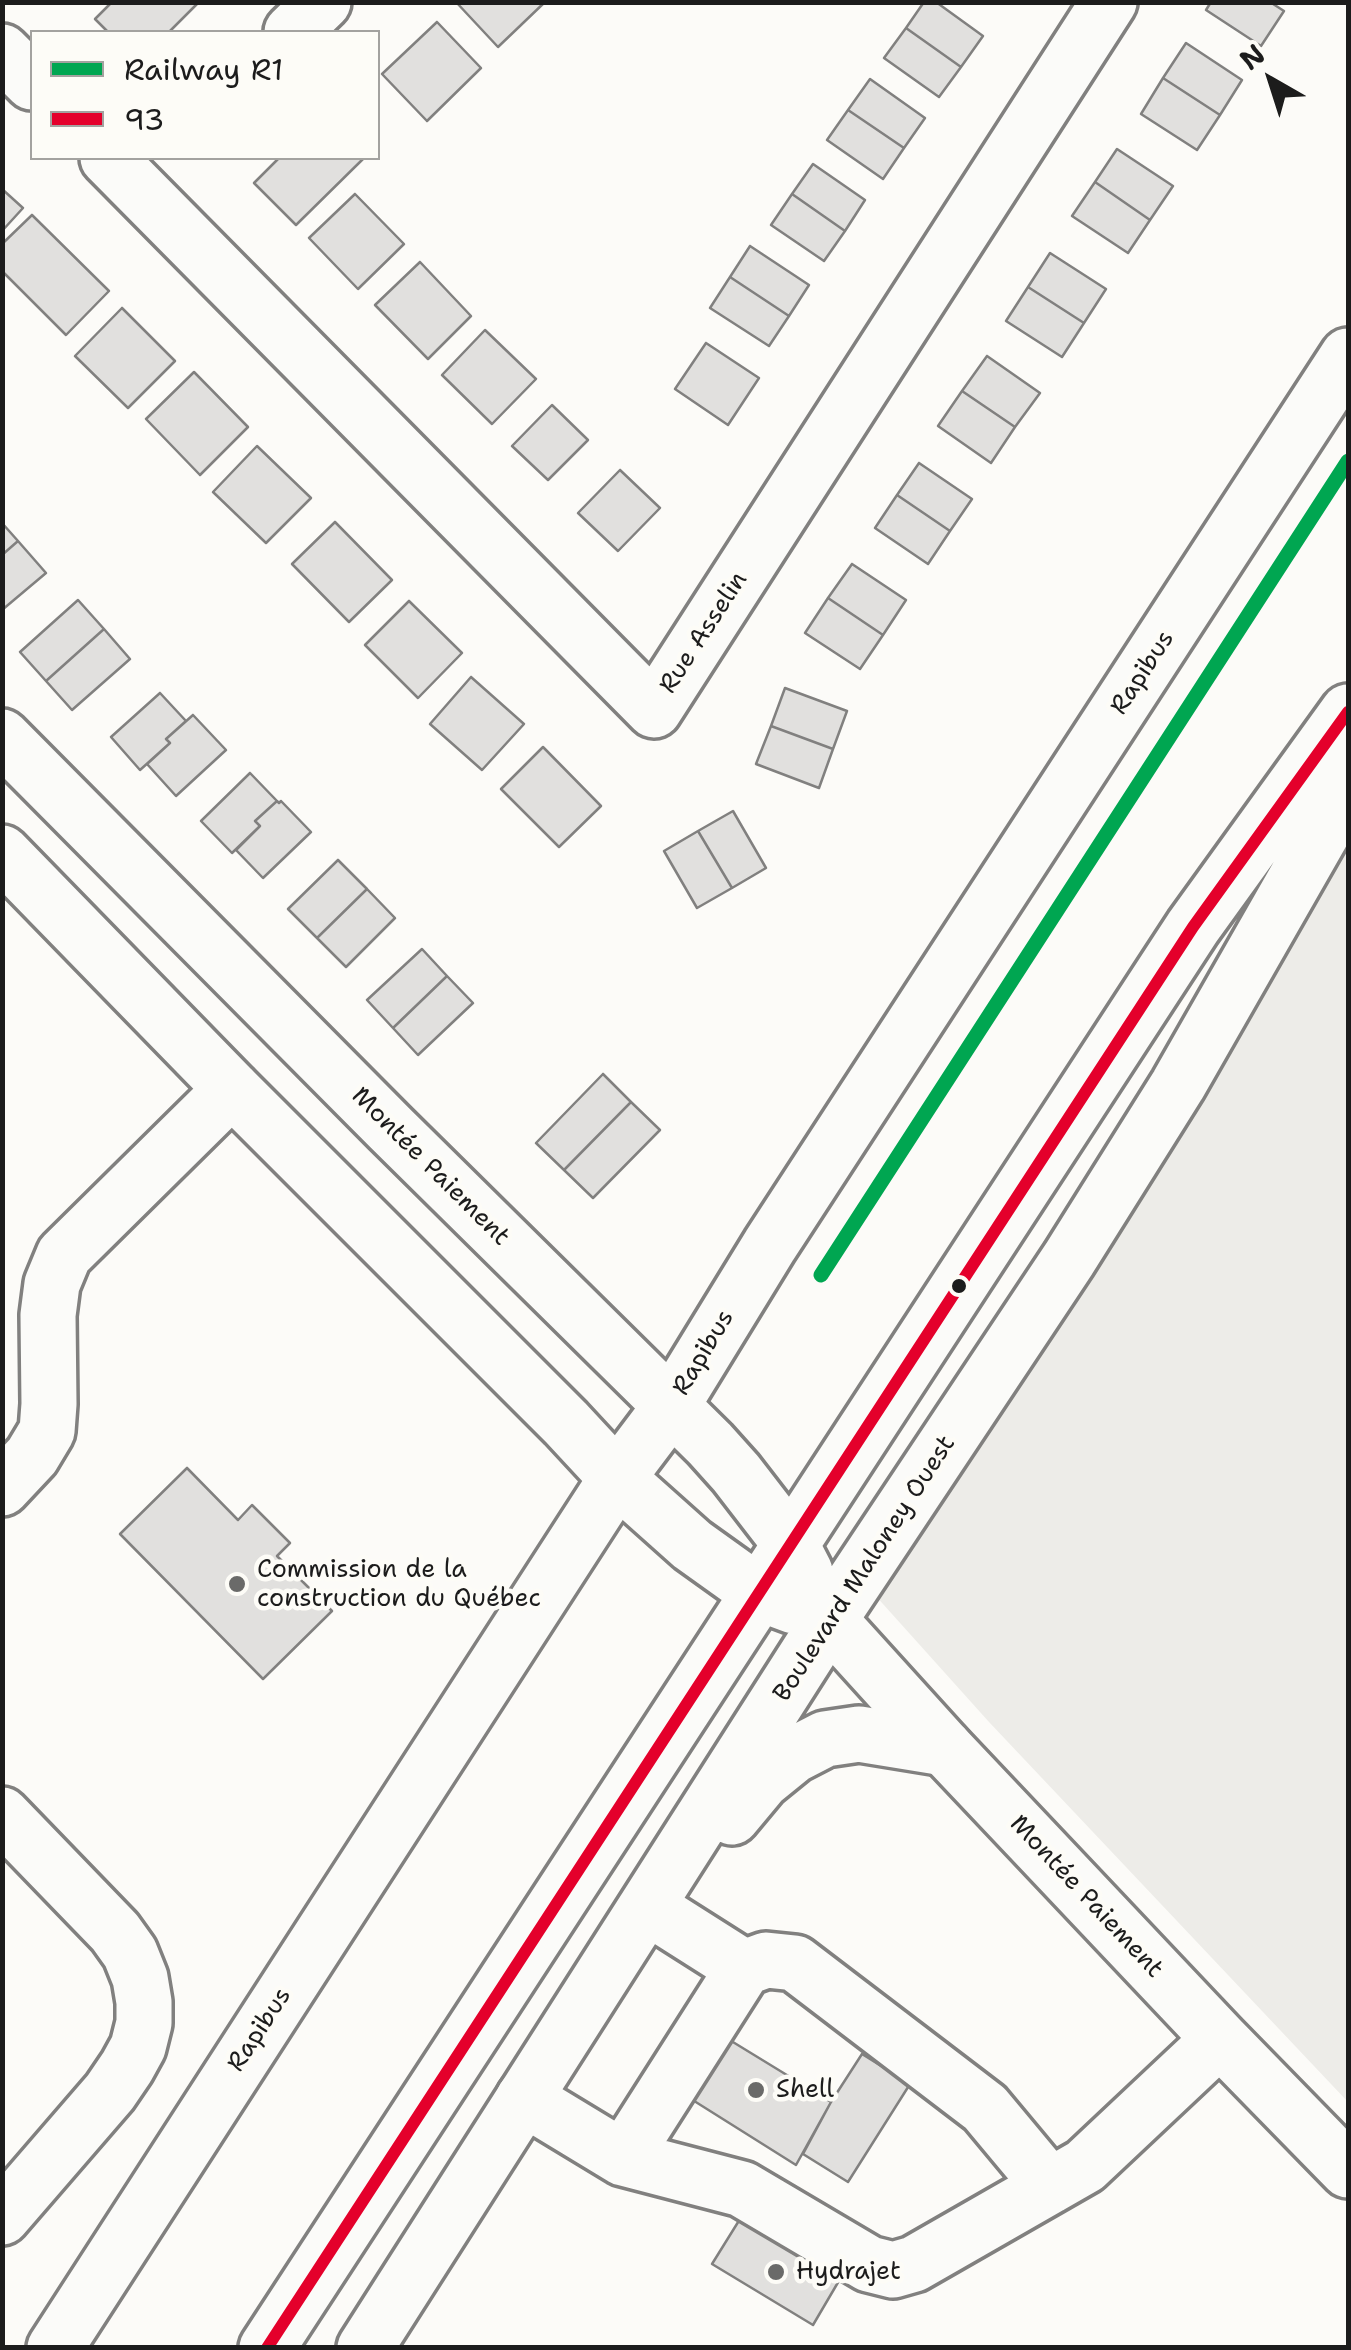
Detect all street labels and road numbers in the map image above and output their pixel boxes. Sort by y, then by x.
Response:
street label: Rue Asselin [654,567,754,699]
street label: Rapibus [1105,625,1181,721]
street label: Montée Paiement [345,1082,515,1252]
street label: Rapibus [667,1305,741,1401]
street label: Boulevard Maloney Ouest [768,1430,962,1708]
street label: Montée Paiement [1003,1809,1169,1985]
street label: Rapibus [222,1982,298,2078]

